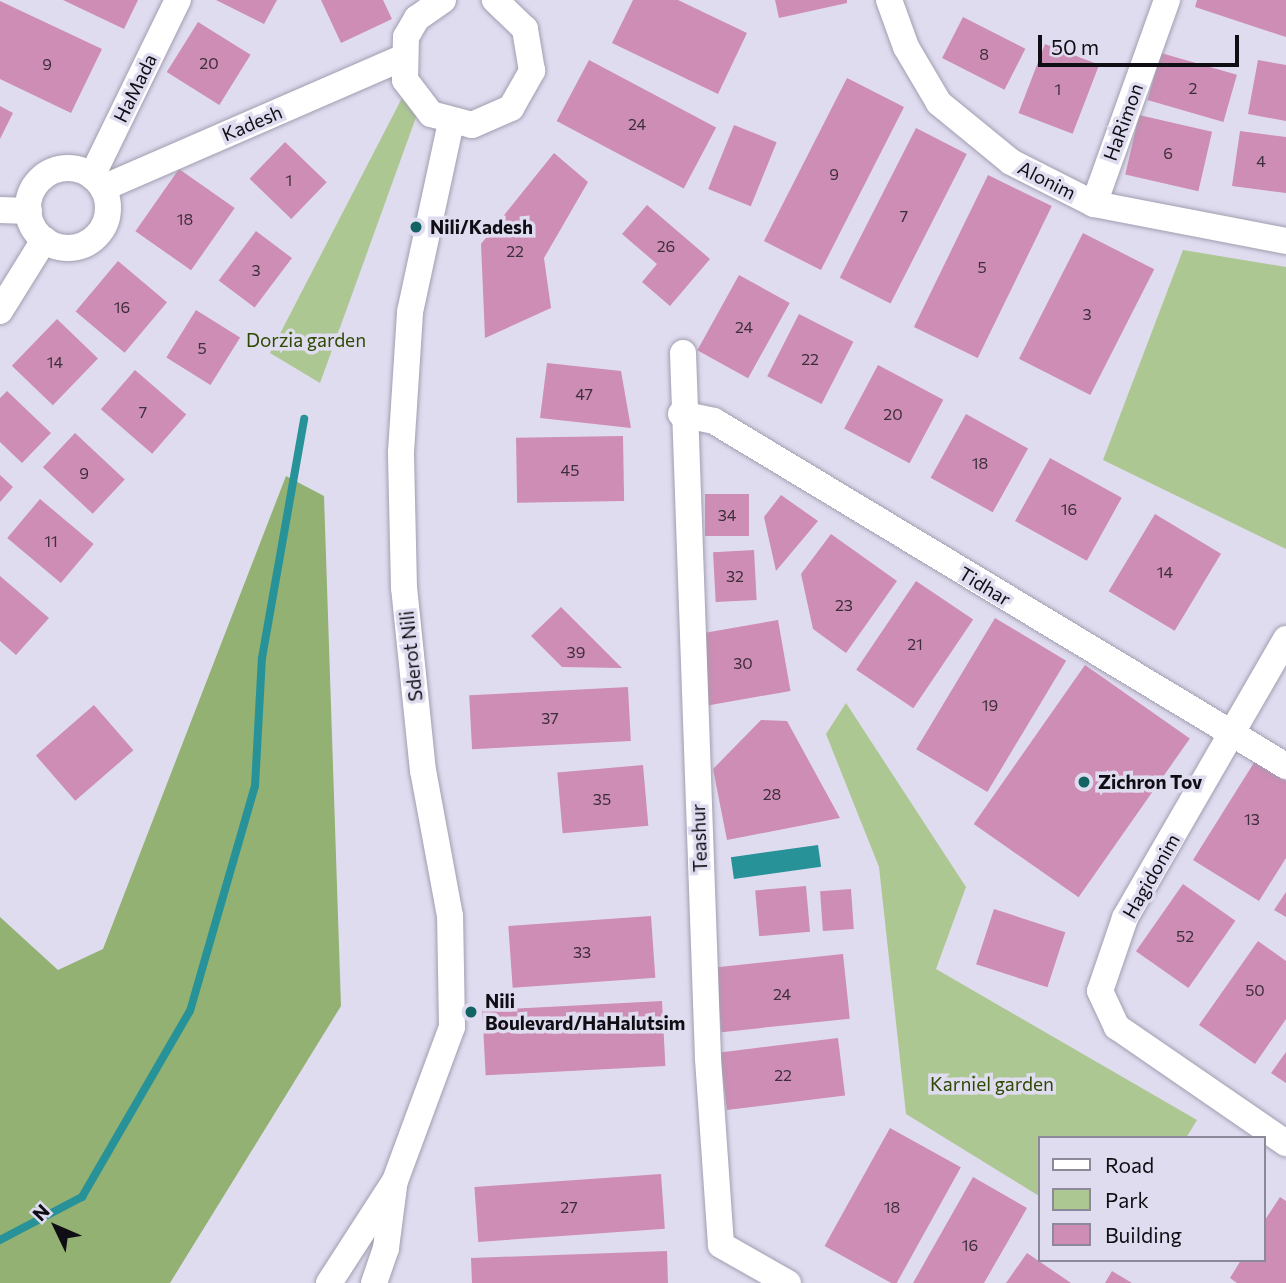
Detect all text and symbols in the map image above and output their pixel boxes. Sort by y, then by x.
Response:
scale bar [1041,21,1242,65]
text: 50 m [1051,34,1099,59]
house number: 8 [979,44,989,64]
street label: HaMada [109,50,161,126]
house number: 20 [199,53,219,73]
house number: 9 [42,54,52,74]
house number: 2 [1189,78,1197,98]
house number: 1 [1055,79,1061,99]
street label: HaRimon [1099,80,1147,164]
street label: Kadesh [218,100,286,146]
house number: 24 [628,114,646,134]
house number: 6 [1163,143,1173,163]
house number: 4 [1256,151,1266,171]
street label: Alonim [1014,156,1080,204]
house number: 9 [829,164,839,184]
house number: 1 [286,170,292,190]
house number: 7 [900,206,908,226]
house number: 18 [177,209,193,229]
place label: Nili/Kadesh [430,216,533,238]
marker: Nili/Kadesh [408,219,424,235]
house number: 26 [657,236,675,256]
house number: 22 [506,241,524,261]
house number: 5 [977,257,987,277]
house number: 3 [251,260,261,280]
house number: 16 [114,297,130,317]
house number: 3 [1082,304,1092,324]
house number: 24 [735,317,753,337]
park label: Dorzia garden [246,329,366,351]
house number: 5 [197,338,207,358]
house number: 22 [801,349,819,369]
house number: 14 [47,352,63,372]
house number: 47 [575,384,593,404]
house number: 7 [139,402,147,422]
house number: 20 [883,404,903,424]
house number: 18 [972,453,988,473]
house number: 45 [561,460,579,480]
house number: 9 [79,463,89,483]
house number: 16 [1061,499,1077,519]
house number: 34 [718,505,736,525]
house number: 11 [44,531,58,551]
street label: Tidhar [955,562,1015,610]
house number: 14 [1157,562,1173,582]
house number: 32 [726,566,744,586]
house number: 23 [835,595,853,615]
street label: Sderot Nili [395,610,427,702]
house number: 21 [907,634,923,654]
house number: 39 [567,642,585,662]
house number: 30 [733,653,753,673]
house number: 19 [982,695,998,715]
house number: 37 [541,708,559,728]
place label: Zichron Tov [1098,771,1202,793]
marker: Zichron Tov [1076,774,1092,790]
house number: 28 [763,784,781,804]
house number: 35 [593,789,611,809]
street label: Teashur [686,803,712,873]
house number: 13 [1244,809,1260,829]
street label: Hagidonim [1118,830,1184,922]
house number: 52 [1176,926,1194,946]
house number: 33 [573,942,591,962]
house number: 50 [1245,980,1265,1000]
house number: 24 [773,984,791,1004]
place label: Nili Boulevard/HaHalutsim [485,990,685,1034]
marker: Nili Boulevard/HaHalutsim [463,1004,479,1020]
house number: 22 [774,1065,792,1085]
park label: Karniel garden [930,1073,1054,1095]
legend [1038,1136,1265,1262]
text: Road [1105,1152,1154,1177]
text: Park [1105,1187,1149,1212]
north arrow [21,1192,91,1262]
house number: 27 [560,1197,578,1217]
house number: 18 [884,1197,900,1217]
text: N [27,1199,54,1225]
text: Building [1105,1222,1182,1247]
house number: 16 [962,1235,978,1255]

